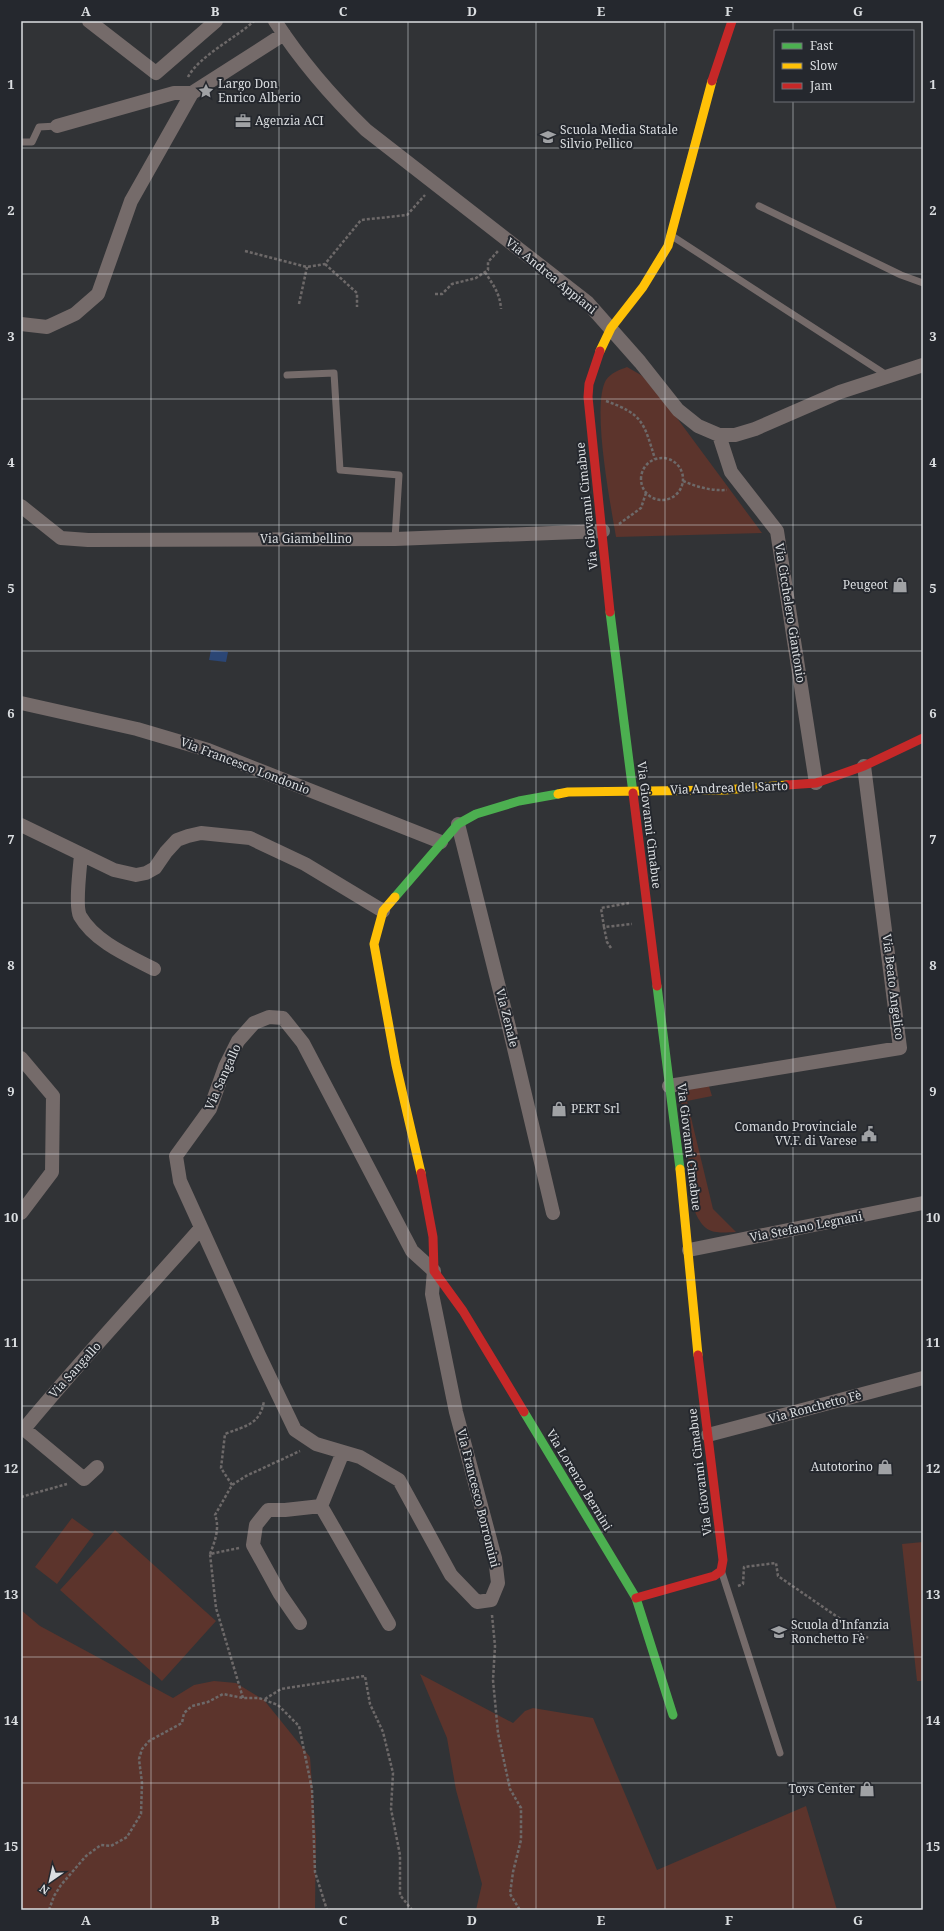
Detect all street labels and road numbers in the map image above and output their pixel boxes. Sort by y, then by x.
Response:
street label: Via Andrea Appiani [502,234,601,318]
street label: Via Giovanni Cimabue [571,442,602,571]
street label: Via Giambellino [260,530,352,547]
street label: Via Cicchelero Giantonio [771,542,810,684]
street label: Via Francesco Londonio [178,733,312,798]
street label: Via Giovanni Cimabue [633,760,666,890]
street label: Via Andrea del Sarto [670,777,788,798]
street label: Via Beato Angelico [879,933,908,1041]
street label: Via Zenale [492,987,523,1049]
street label: Via Sangallo [200,1041,245,1112]
street label: Via Giovanni Cimabue [673,1082,706,1212]
street label: Via Stefano Legnani [748,1207,864,1246]
street label: Via Sangallo [45,1338,105,1402]
street label: Via Ronchetto Fè [766,1386,863,1427]
street label: Via Giovanni Cimabue [683,1407,716,1537]
street label: Via Lorenzo Bernini [542,1426,616,1534]
street label: Via Francesco Borromini [453,1427,504,1569]

